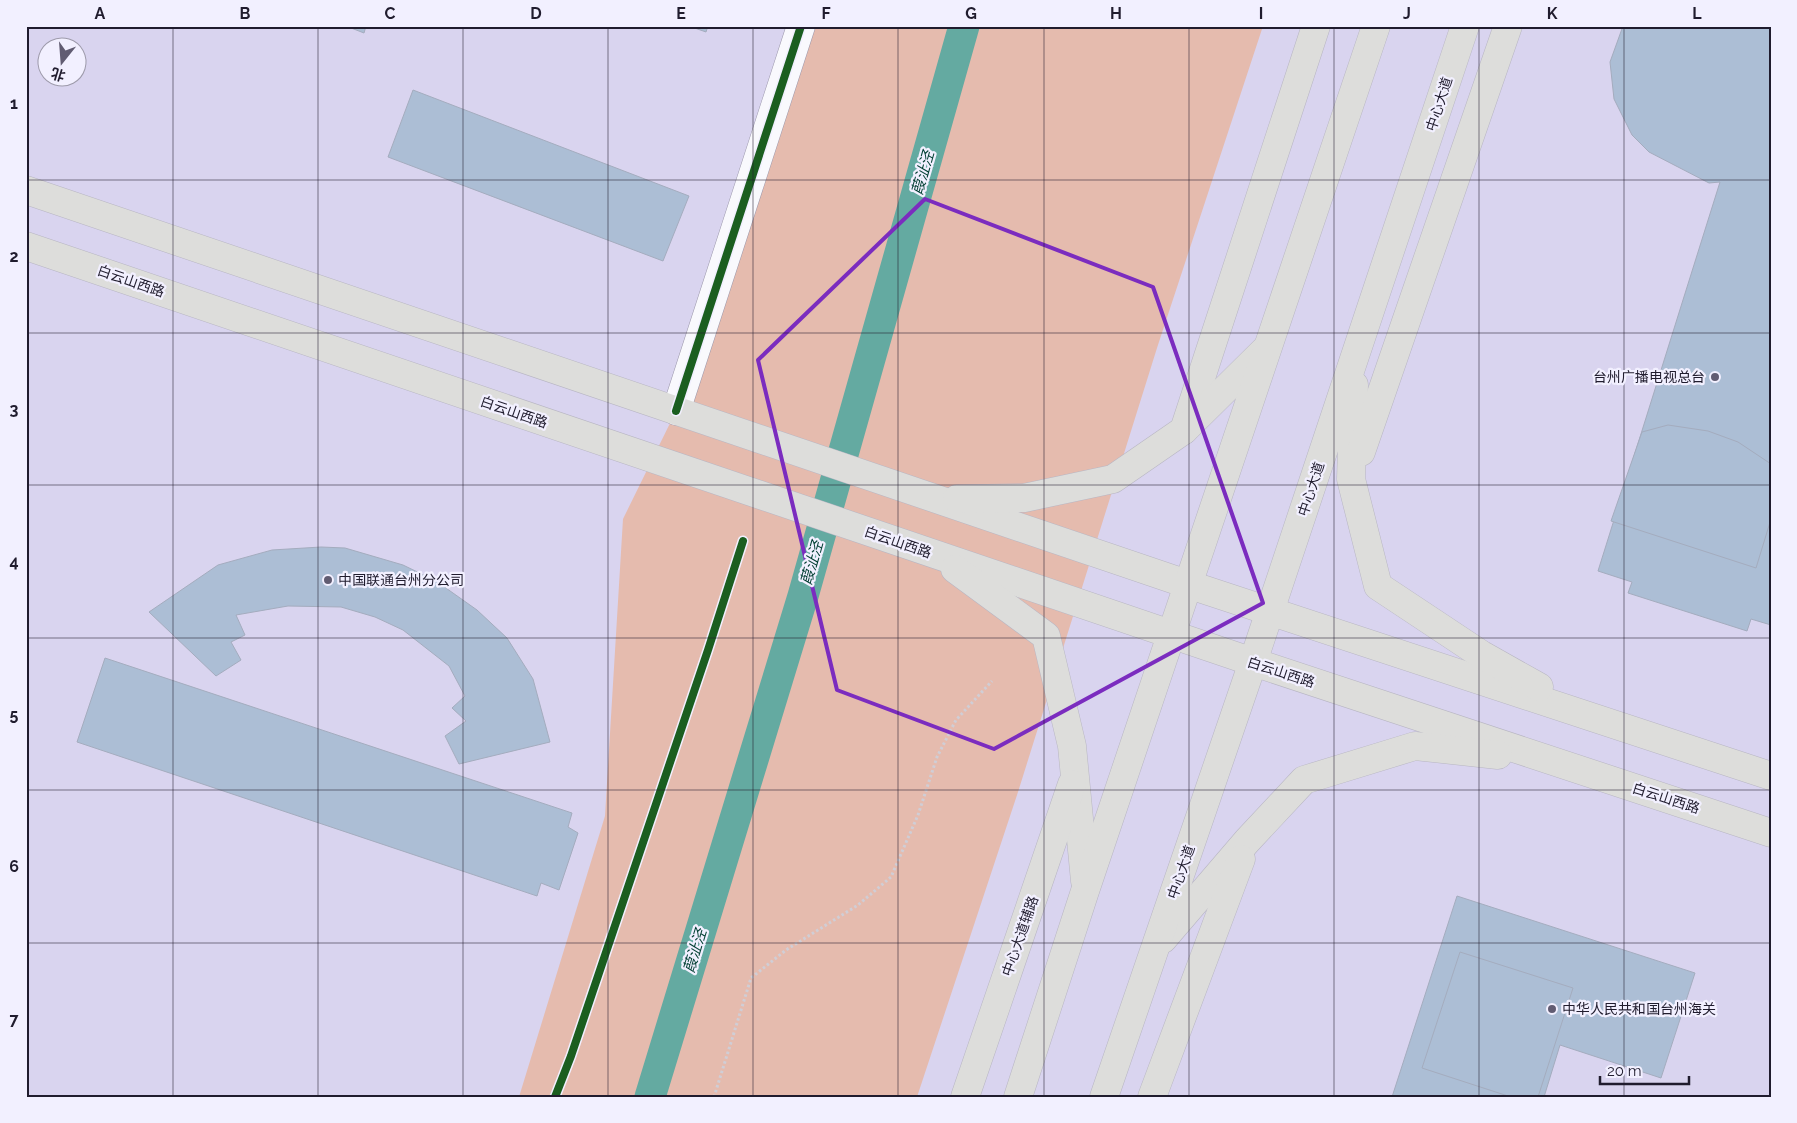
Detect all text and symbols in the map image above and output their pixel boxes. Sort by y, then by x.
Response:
text: A [95,4,106,23]
text: B [240,4,251,23]
text: C [385,4,396,23]
text: D [530,4,542,23]
text: E [676,4,686,23]
text: F [821,4,831,23]
text: G [965,4,977,23]
text: H [1110,4,1122,23]
text: I [1259,4,1263,23]
text: J [1403,4,1411,23]
text: K [1547,4,1558,23]
text: L [1692,4,1702,23]
north arrow [38,38,88,88]
text: 北 [49,65,67,84]
street label: 中心大道 [1423,75,1455,133]
text: 1 [10,94,18,113]
water label: 葭沚泾 [908,147,938,197]
text: 2 [9,247,19,266]
street label: 白云山西路 [95,262,167,300]
place label: 台州广播电视总台 [1593,369,1705,385]
marker: 台州广播电视总台 [1709,371,1721,383]
street label: 白云山西路 [478,393,550,431]
text: 3 [10,400,19,419]
street label: 中心大道 [1295,460,1327,518]
street label: 白云山西路 [862,523,934,561]
water label: 葭沚泾 [797,537,827,587]
text: 4 [9,552,19,571]
place label: 中国联通台州分公司 [338,572,464,588]
marker: 中国联通台州分公司 [322,574,334,586]
street label: 白云山西路 [1245,654,1317,690]
text: 5 [10,705,19,724]
street label: 白云山西路 [1630,780,1702,816]
street label: 中心大道 [1164,843,1198,901]
text: 6 [9,857,19,876]
street label: 中心大道辅路 [999,894,1041,978]
water label: 葭沚泾 [680,925,711,975]
place label: 中华人民共和国台州海关 [1562,1001,1716,1017]
marker: 中华人民共和国台州海关 [1546,1003,1558,1015]
text: 7 [10,1010,19,1029]
scale bar [1600,1053,1688,1085]
text: 20 m [1607,1062,1642,1080]

